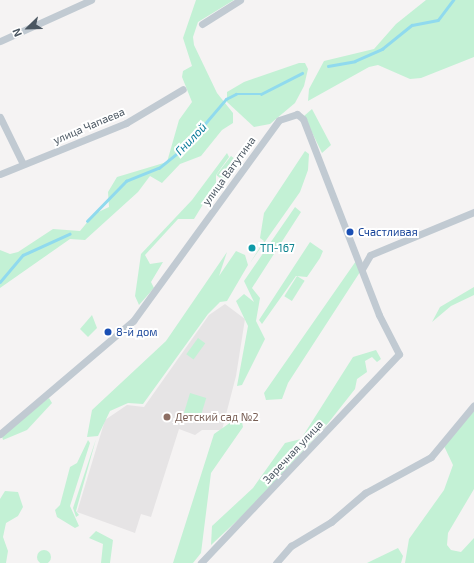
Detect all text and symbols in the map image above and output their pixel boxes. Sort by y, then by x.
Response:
north arrow [8,8,48,48]
text: N [9,27,24,39]
street label: улица Чапаева [51,105,127,147]
water label: Гнилой [172,120,210,158]
street label: улица Ватутина [200,134,258,208]
place label: Счастливая [358,225,418,239]
marker: Счастливая [345,227,355,237]
place label: ТП-167 [260,241,295,255]
marker: ТП-167 [247,243,257,253]
place label: 8-й дом [116,325,157,339]
marker: 8-й дом [103,327,113,337]
place label: Детский сад №2 [175,410,259,424]
marker: Детский сад №2 [162,412,172,422]
street label: Заречная улица [260,418,326,486]

